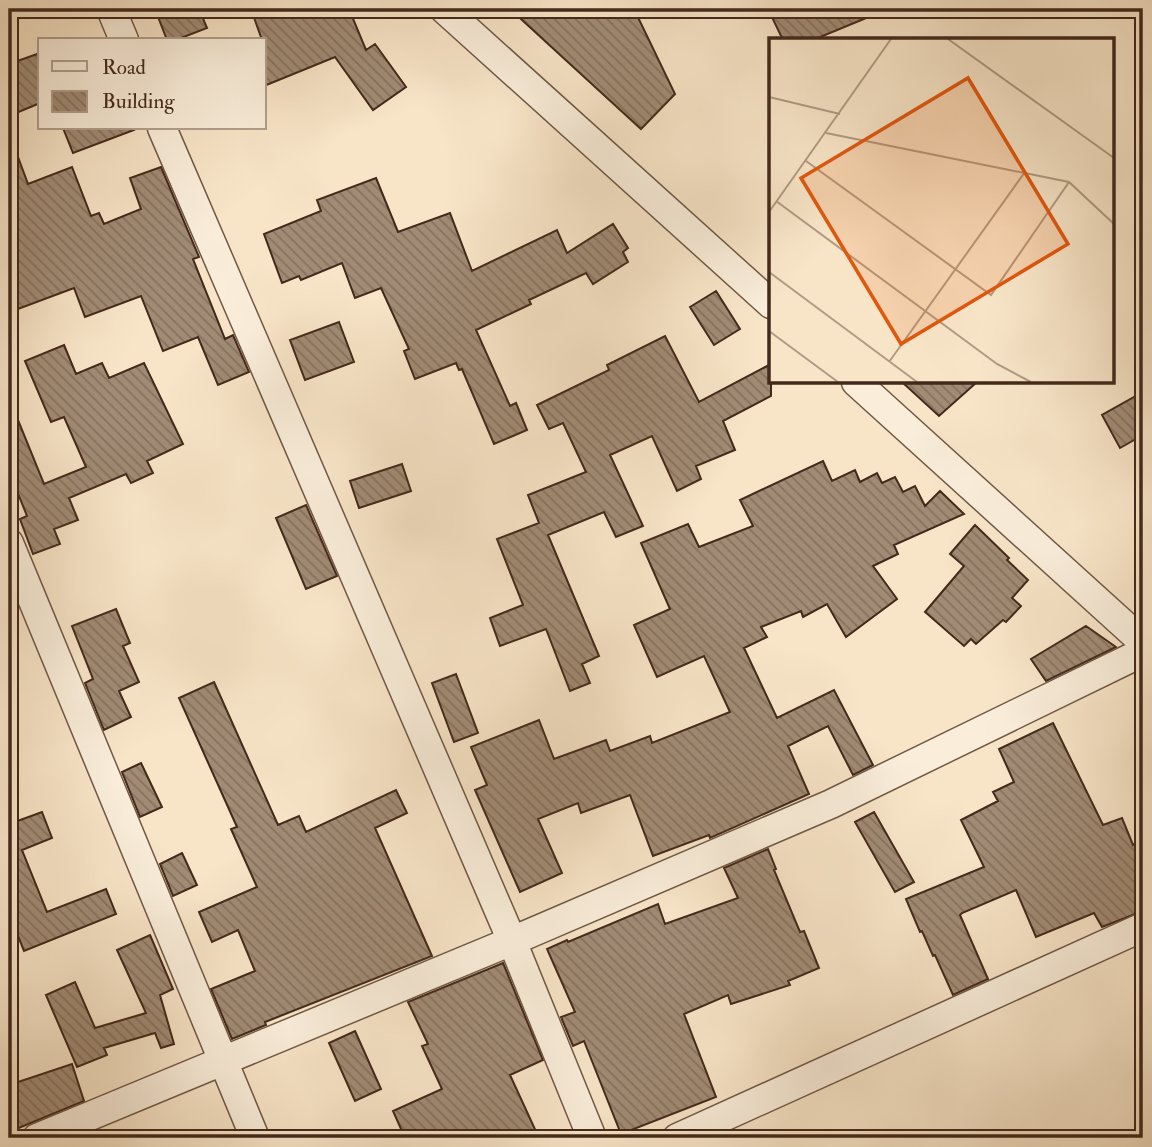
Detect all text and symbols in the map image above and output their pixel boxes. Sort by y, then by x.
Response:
legend [38,38,266,130]
inset map [769,38,1114,383]
text: Road [102,54,147,81]
text: Building [102,88,175,115]

